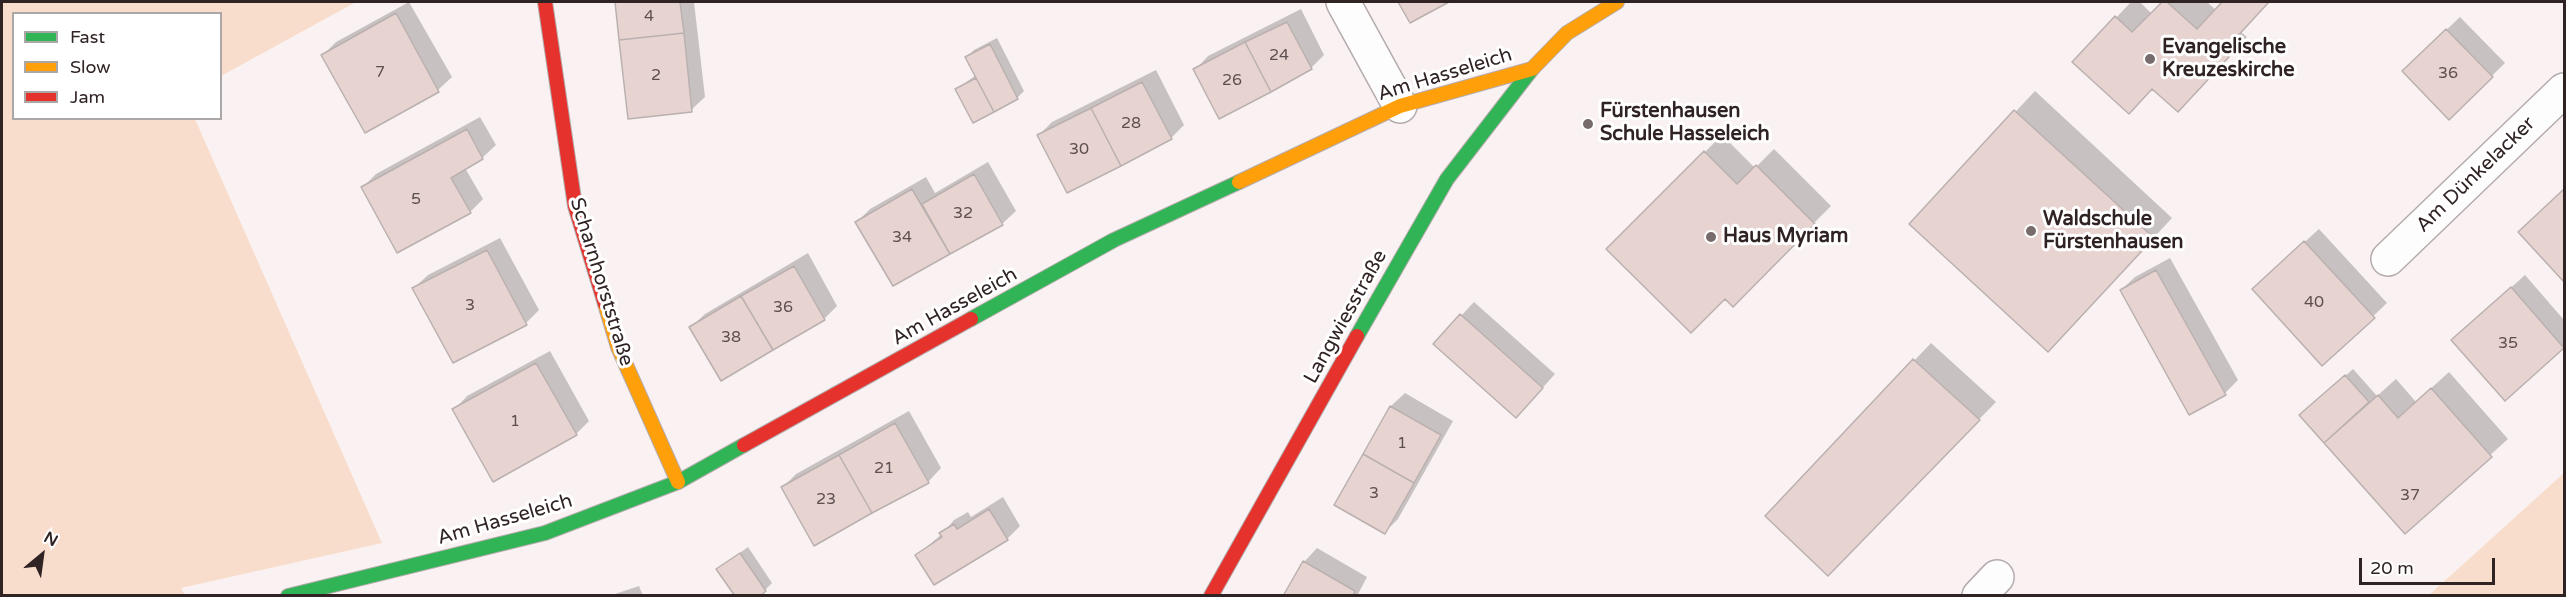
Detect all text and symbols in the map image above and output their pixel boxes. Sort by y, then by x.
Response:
house number: 4 [644,7,654,27]
legend [12,12,222,120]
text: Fast [70,26,105,48]
place label: Evangelische Kreuzeskirche [2162,36,2295,83]
street label: Am Hasseleich [1375,43,1515,107]
house number: 24 [1269,46,1289,66]
marker: Evangelische Kreuzeskirche [2143,52,2157,66]
text: Slow [70,56,111,78]
house number: 7 [375,63,385,83]
house number: 36 [2438,64,2458,84]
house number: 2 [651,66,661,86]
house number: 26 [1222,71,1242,91]
text: Jam [70,86,105,108]
place label: Fürstenhausen Schule Hasseleich [1600,100,1770,147]
street label: Am Dünkelacker [2411,112,2541,238]
house number: 28 [1121,114,1141,134]
marker: Fürstenhausen Schule Hasseleich [1581,117,1595,131]
house number: 30 [1069,140,1089,160]
house number: 5 [411,190,421,210]
street label: Scharnhorststraße [564,195,638,369]
house number: 32 [953,204,973,224]
place label: Waldschule Fürstenhausen [2043,208,2183,255]
marker: Waldschule Fürstenhausen [2024,224,2038,238]
place label: Haus Myriam [1723,225,1848,249]
house number: 34 [892,228,912,248]
marker: Haus Myriam [1704,230,1718,244]
street label: Langwiesstraße [1299,246,1393,388]
street label: Am Hasseleich [888,263,1022,351]
house number: 40 [2304,293,2324,313]
house number: 3 [465,296,475,316]
house number: 36 [773,298,793,318]
house number: 38 [721,328,741,348]
house number: 35 [2498,334,2518,354]
house number: 1 [510,412,520,432]
house number: 1 [1397,434,1407,454]
house number: 21 [874,459,894,479]
house number: 3 [1369,484,1379,504]
house number: 37 [2400,486,2420,506]
street label: Am Hasseleich [435,489,575,551]
house number: 23 [816,490,836,510]
north arrow [12,525,72,585]
text: N [40,527,61,551]
scale bar [2362,546,2498,584]
text: 20 m [2370,557,2414,579]

